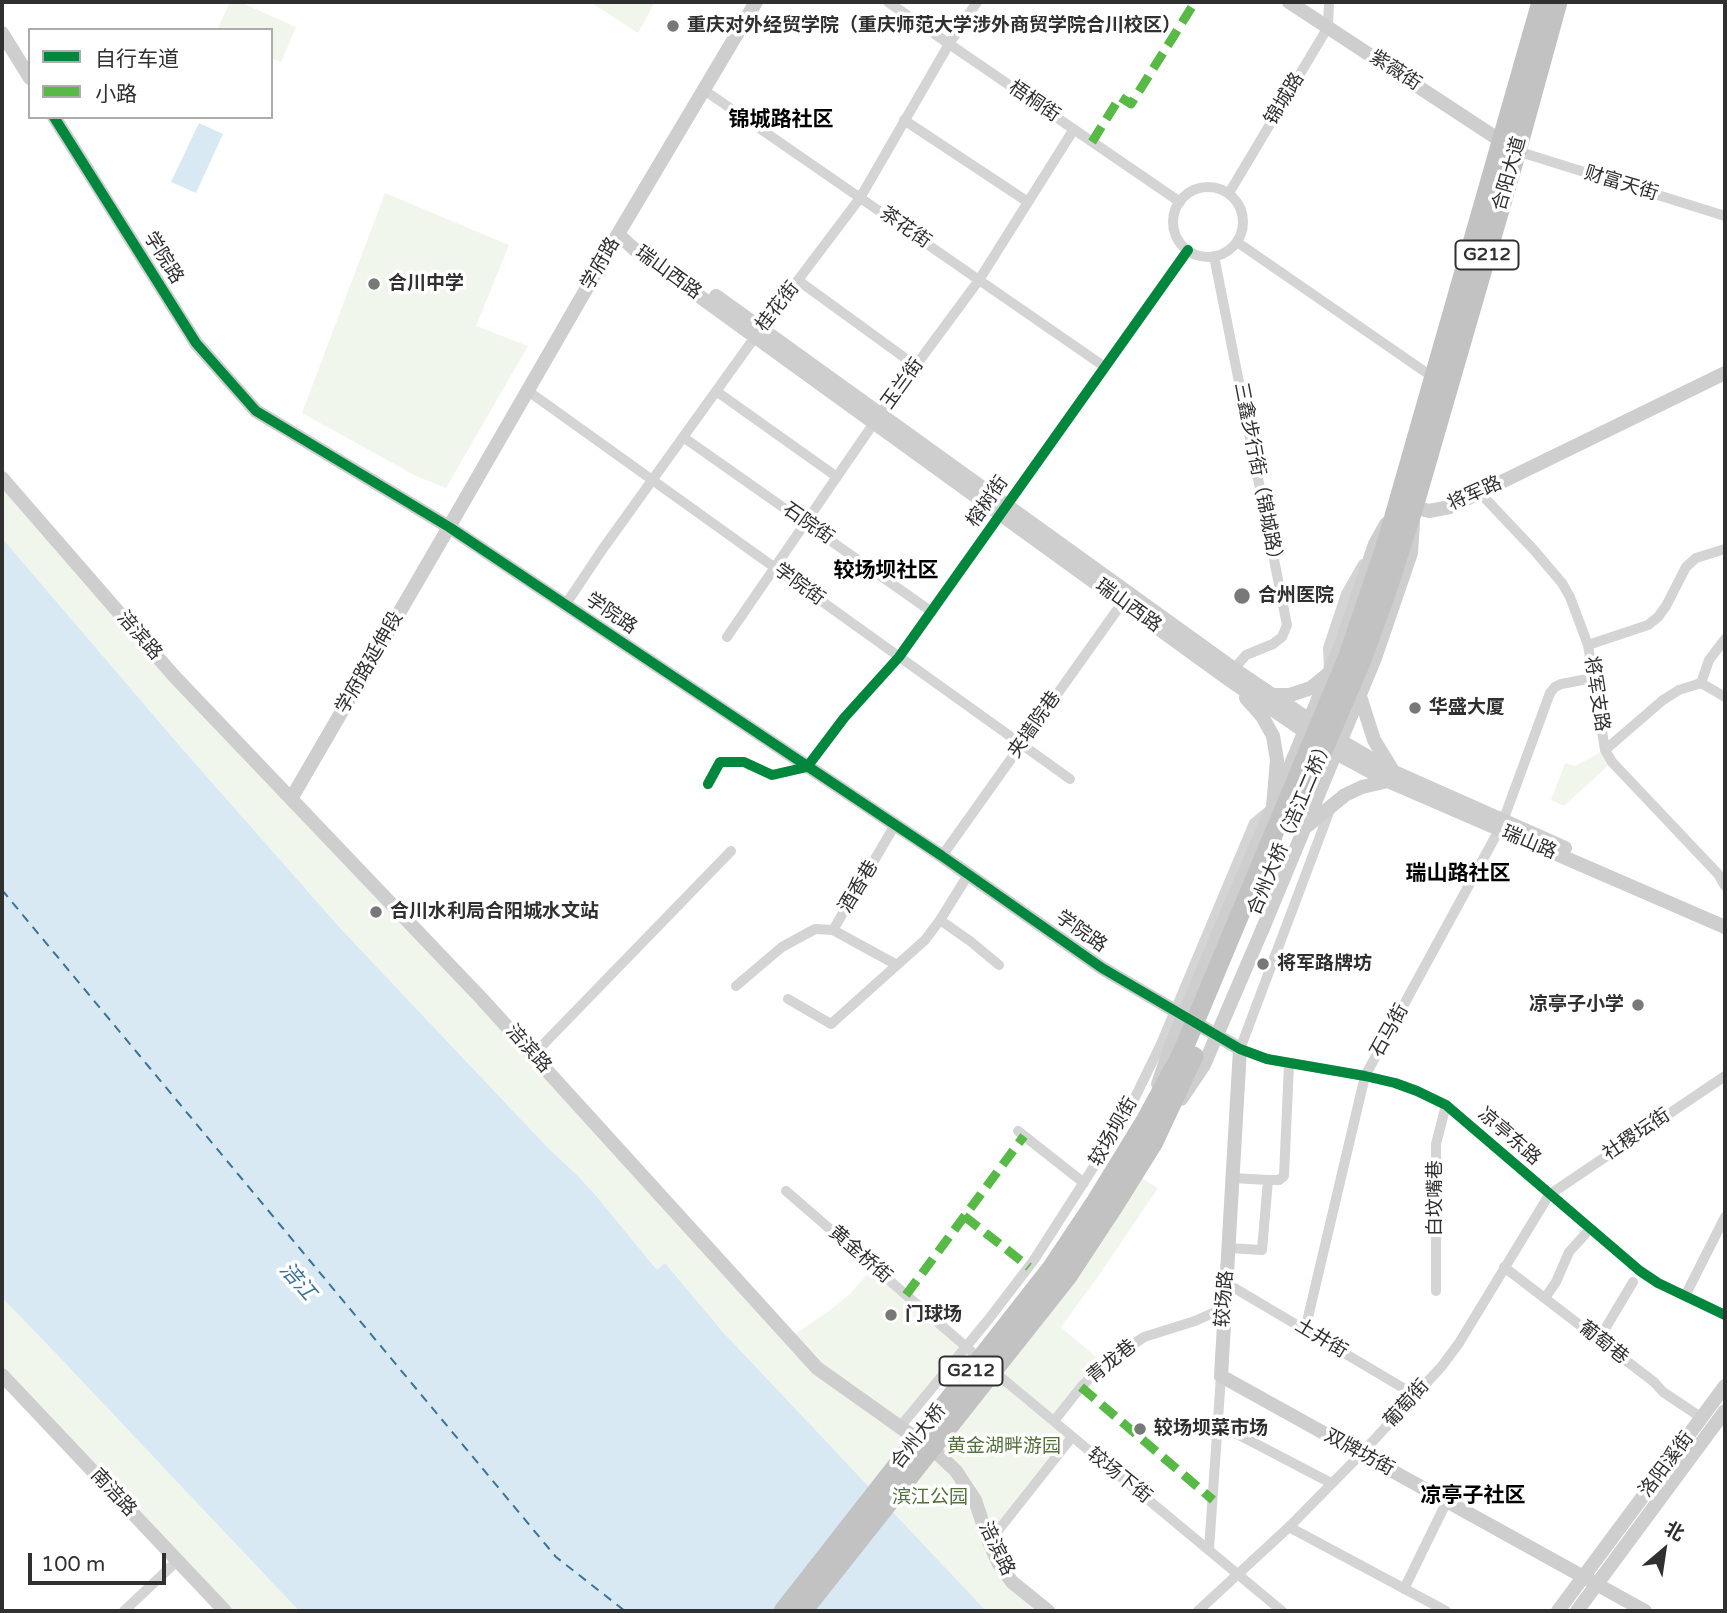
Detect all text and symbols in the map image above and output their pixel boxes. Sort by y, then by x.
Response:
place label: 重庆对外经贸学院（重庆师范大学涉外商贸学院合川校区） [687,15,1181,37]
marker: 重庆对外经贸学院（重庆师范大学涉外商贸学院合川校区） [665,18,681,34]
legend [28,28,273,119]
street label: 紫薇街 [1365,46,1425,96]
text: 自行车道 [95,47,179,72]
street label: 锦城路 [1261,69,1309,129]
street label: 梧桐街 [1004,77,1064,127]
text: 小路 [95,82,137,107]
district label: 锦城路社区 [729,107,833,133]
street label: 合阳大道 [1489,134,1531,214]
street label: 财富天街 [1581,162,1661,206]
street label: 茶花街 [875,202,935,254]
street label: 学院路 [138,228,188,288]
street label: 学府路 [577,234,625,294]
street label: 瑞山西路 [631,241,705,305]
road number: G212 [1456,241,1518,270]
place label: 合川中学 [388,273,464,295]
marker: 合川中学 [366,276,382,292]
street label: 桂花街 [751,278,805,336]
street label: 玉兰街 [877,354,929,414]
street label: 三鑫步行街（锦城路） [1229,381,1287,571]
street label: 榕树街 [962,472,1014,532]
street label: 将军路 [1444,472,1506,516]
street label: 石院街 [778,498,838,550]
district label: 较场坝社区 [834,558,938,584]
street label: 学院街 [769,559,829,611]
street label: 瑞山西路 [1091,574,1165,638]
place label: 合州医院 [1258,585,1334,607]
marker: 合州医院 [1232,586,1252,606]
street label: 学院路 [581,589,641,639]
street label: 涪滨路 [112,607,166,665]
street label: 学府路延伸段 [332,608,408,718]
street label: 将军支路 [1579,655,1613,733]
street label: 夹墙院巷 [1004,687,1066,763]
place label: 华盛大厦 [1429,697,1505,719]
marker: 华盛大厦 [1407,700,1423,716]
street label: 合州大桥（涪江二桥） [1243,735,1339,919]
street label: 瑞山路 [1498,821,1560,865]
street label: 酒香巷 [835,857,883,917]
district label: 瑞山路社区 [1406,861,1510,887]
place label: 合川水利局合阳城水文站 [390,901,599,923]
marker: 合川水利局合阳城水文站 [368,904,384,920]
street label: 学院路 [1051,906,1111,958]
place label: 将军路牌坊 [1277,953,1372,975]
marker: 将军路牌坊 [1255,956,1271,972]
place label: 凉亭子小学 [1529,994,1624,1016]
marker: 凉亭子小学 [1630,997,1646,1013]
street label: 石马街 [1366,1001,1414,1061]
street label: 涪滨路 [500,1020,556,1078]
street label: 较场坝街 [1085,1093,1143,1171]
street label: 凉亭东路 [1473,1103,1545,1171]
street label: 社稷坛街 [1599,1104,1675,1166]
street label: 白坟嘴巷 [1425,1160,1447,1236]
street label: 黄金桥街 [824,1221,896,1289]
water label: 涪江 [274,1258,320,1306]
street label: 较场路 [1212,1270,1238,1328]
place label: 门球场 [905,1304,962,1326]
marker: 门球场 [883,1307,899,1323]
street label: 土井街 [1291,1315,1351,1363]
street label: 葡萄巷 [1574,1316,1632,1370]
street label: 青龙巷 [1083,1335,1141,1389]
road number: G212 [940,1356,1002,1386]
street label: 葡萄街 [1379,1375,1435,1433]
street label: 合州大桥 [887,1400,951,1474]
place label: 较场坝菜市场 [1154,1418,1268,1440]
marker: 较场坝菜市场 [1132,1421,1148,1437]
street label: 双牌坊街 [1320,1425,1398,1481]
street label: 洛阳溪街 [1635,1428,1699,1502]
park label: 黄金湖畔游园 [947,1436,1061,1458]
street label: 较场下街 [1082,1443,1156,1509]
street label: 南涪路 [85,1464,141,1522]
district label: 凉亭子社区 [1421,1483,1525,1509]
park label: 滨江公园 [892,1487,968,1509]
north arrow [1629,1515,1699,1585]
text: 北 [1661,1517,1688,1546]
street label: 涪滨路 [973,1518,1019,1580]
scale bar [32,1540,170,1584]
text: 100 m [41,1552,105,1577]

